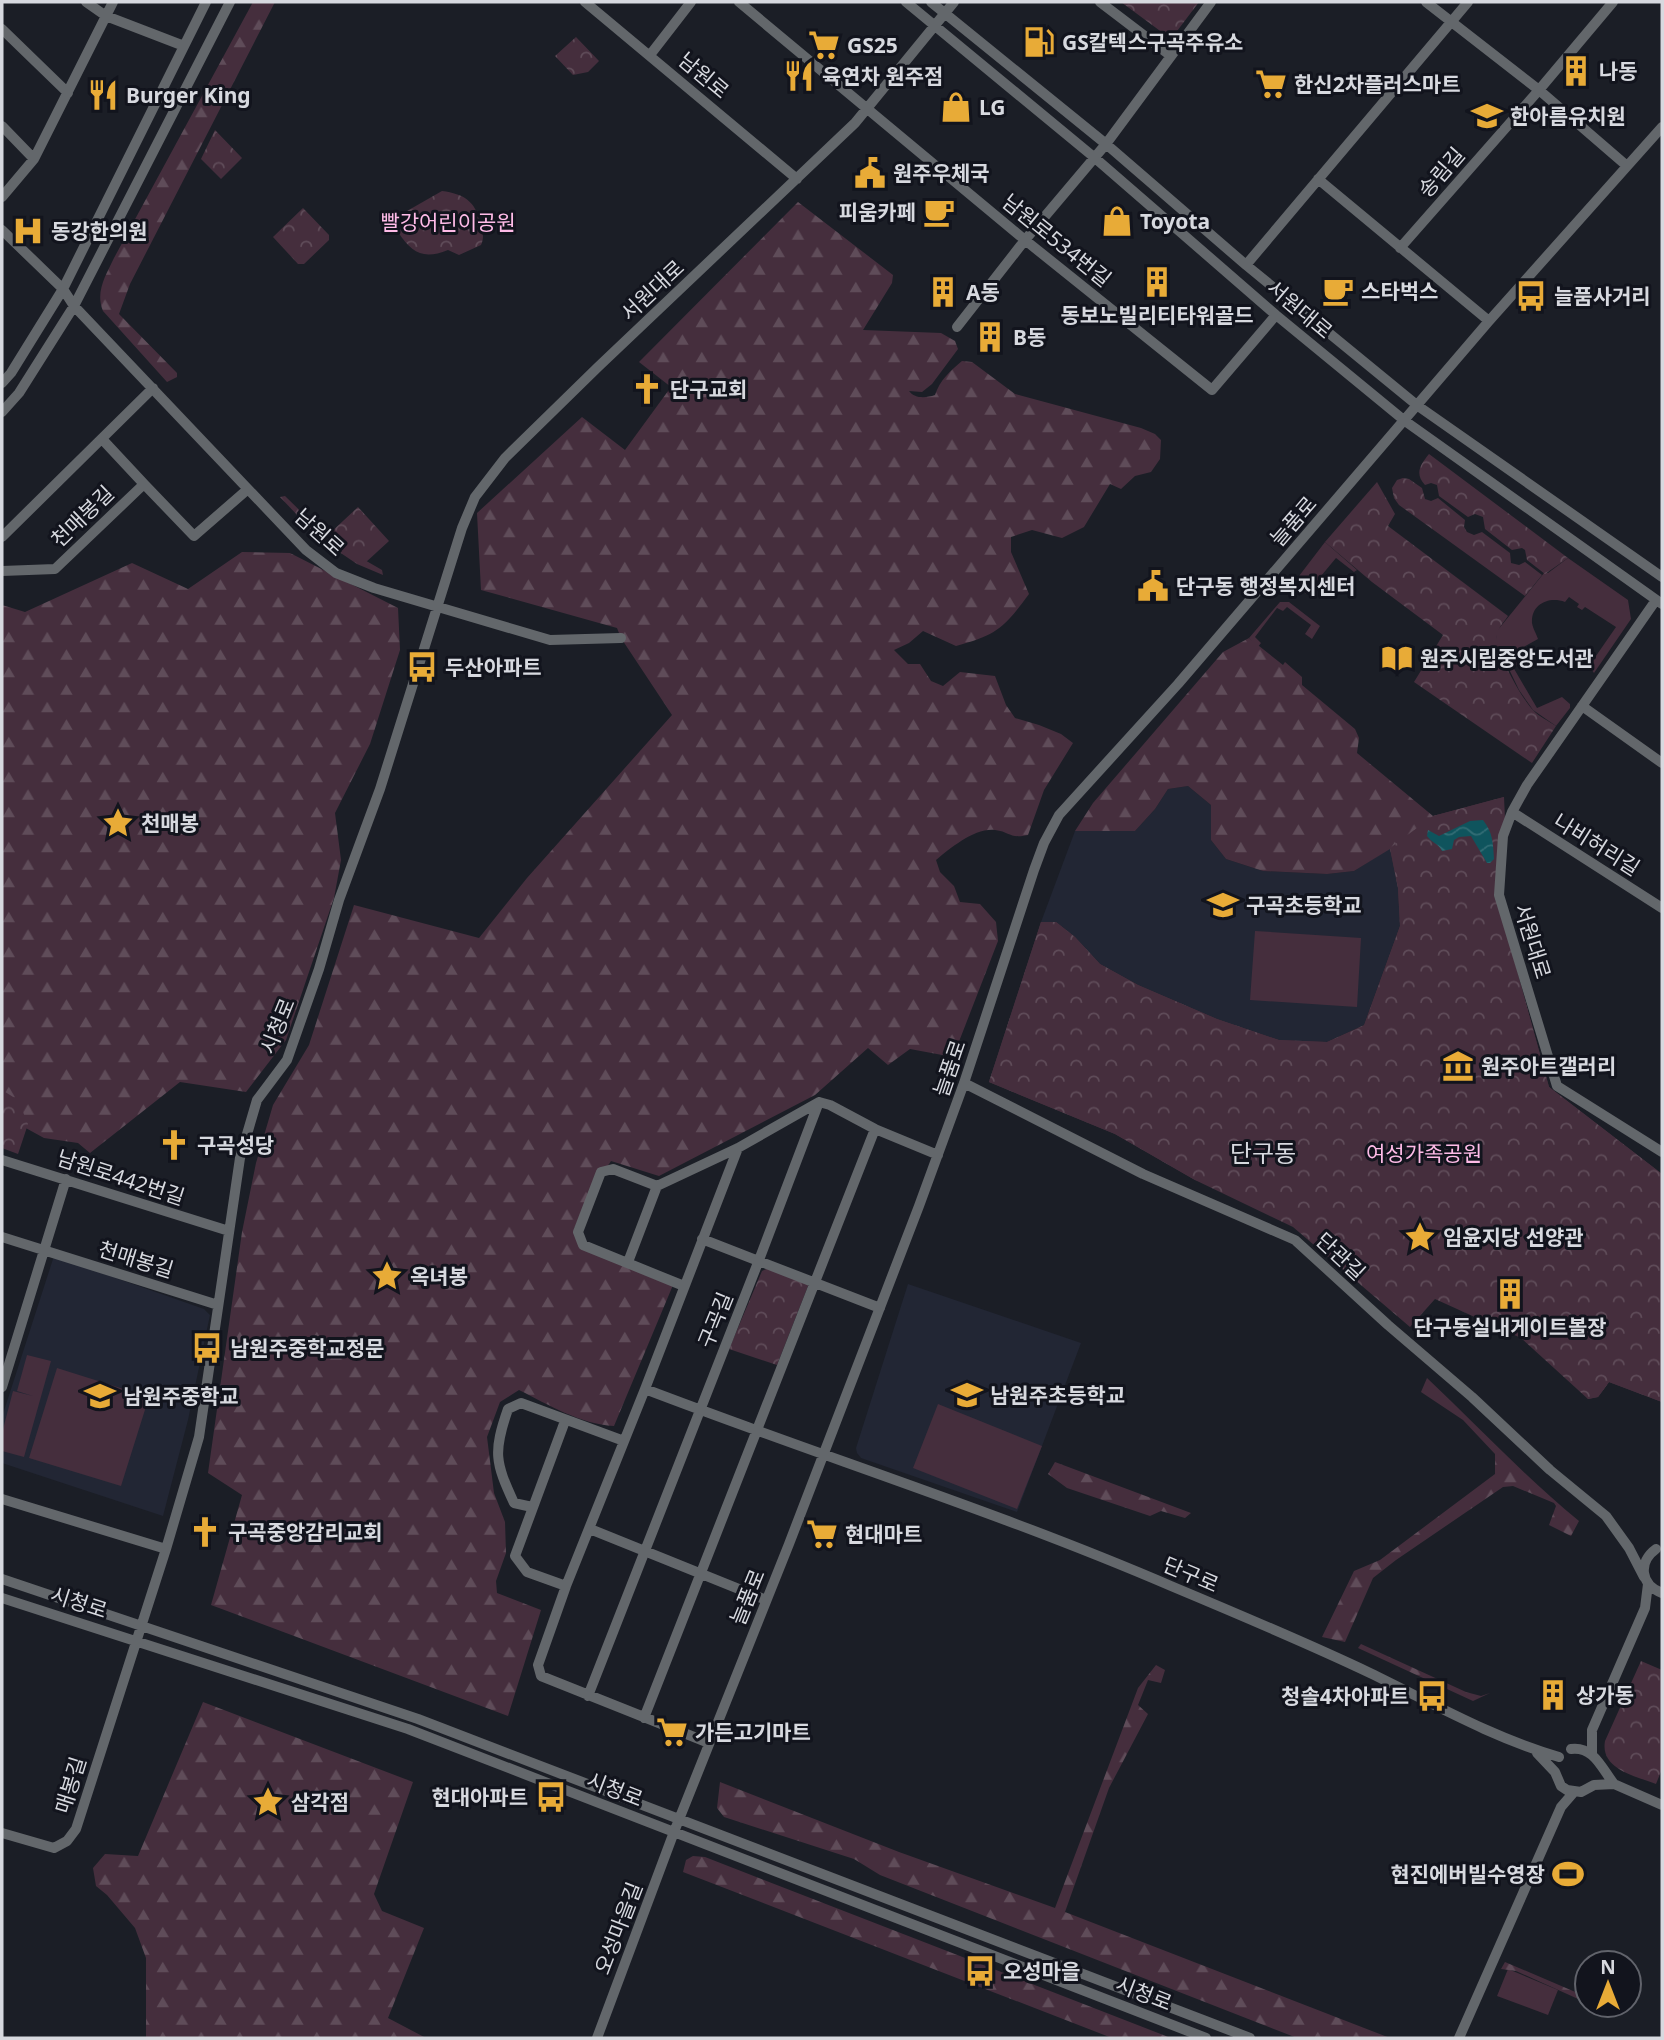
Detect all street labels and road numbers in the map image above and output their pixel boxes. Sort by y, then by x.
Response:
street label: 남원로 [673,46,735,104]
street label: 송림길 [1411,141,1471,203]
street label: 남원로534번길 [997,187,1117,293]
street label: 서원대로 [614,253,690,327]
street label: 서원대로 [1261,273,1339,345]
street label: 천매봉길 [44,479,120,553]
street label: 늘품로 [1263,490,1323,552]
street label: 남원로 [289,502,351,562]
street label: 나비허리길 [1549,807,1645,881]
street label: 서원대로 [1508,900,1558,982]
street label: 시청로 [253,994,301,1058]
street label: 늘품로 [926,1036,972,1100]
street label: 남원로442번길 [54,1143,188,1211]
street label: 단관길 [1310,1226,1372,1286]
street label: 천매봉길 [95,1234,177,1284]
street label: 구곡길 [691,1288,739,1352]
street label: 단구로 [1159,1550,1223,1598]
street label: 늘품로 [723,1565,771,1629]
street label: 시청로 [47,1580,111,1624]
street label: 매봉길 [48,1753,92,1817]
street label: 시청로 [583,1766,647,1812]
street label: 오성마을길 [588,1878,648,1978]
street label: 시청로 [1112,1970,1176,2016]

